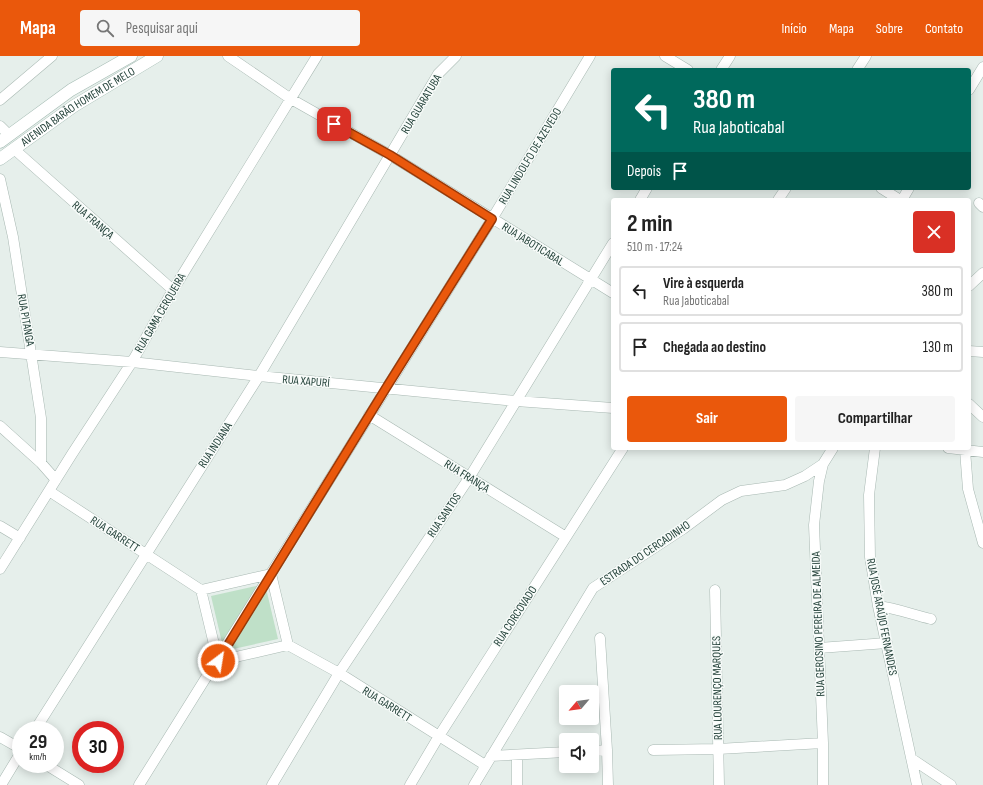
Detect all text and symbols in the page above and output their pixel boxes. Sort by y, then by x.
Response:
search box [80,10,360,46]
text: Mapa [20,17,56,40]
icon: search [94,17,116,39]
text: Pesquisar aqui [126,19,198,38]
text: Início [781,20,807,37]
text: Mapa [829,20,854,37]
text: Sobre [876,20,903,37]
text: Contato [925,20,963,37]
street label: AVENIDA BARÃO HOMEM DE MELO [17,64,138,150]
street label: RUA GUARATUBA [398,71,445,137]
text: 380 m [693,83,755,116]
icon: left [627,84,679,136]
street label: RUA LINDOLFO DE AZEVEDO [496,105,565,207]
pin [317,107,351,141]
icon: arrive [323,113,345,135]
text: Rua Jaboticabal [693,117,785,138]
icon: arrive [669,160,691,182]
text: Depois [627,162,661,181]
street label: RUA FRANÇA [69,198,117,243]
text: 2 min [627,209,673,238]
button: close [913,211,955,253]
street label: RUA JABOTICABAL [499,219,567,270]
text: 510 m · 17:24 [627,239,683,255]
street label: RUA GAMA CERQUEIRA [132,270,190,356]
text: Vire à esquerda [663,274,744,293]
icon: left [629,280,651,302]
text: 380 m [921,282,953,301]
street label: RUA PITANGA [14,293,38,348]
text: Rua Jaboticabal [663,293,729,309]
icon: arrive [629,336,651,358]
text: Chegada ao destino [663,338,766,357]
text: 130 m [923,338,953,357]
street label: RUA XAPURÍ [282,372,331,391]
button: Sair [627,396,787,442]
button: Compartilhar [795,396,955,442]
street label: RUA INDIANA [195,419,236,471]
street label: RUA FRANÇA [441,457,493,497]
street label: RUA SANTOS [424,490,465,540]
street label: RUA GARRETT [87,513,142,556]
street label: ESTRADA DO CERCADINHO [597,518,693,589]
street label: RUA GEROSINO PEREIRA DE ALMEIDA [808,550,829,697]
street label: RUA JOSÉ ARAÚJO FERNANDES [863,557,900,677]
street label: RUA CORCOVADO [490,583,541,649]
street label: RUA LOURENÇO MARQUES [709,636,726,740]
position arrow [197,640,239,682]
street label: RUA GARRETT [359,683,414,726]
north arrow [559,685,599,725]
map controls [559,685,599,773]
speed limit sign: 30 [72,721,124,773]
text: 29 [29,730,47,754]
button: sound [559,733,599,773]
text: km/h [29,751,47,763]

